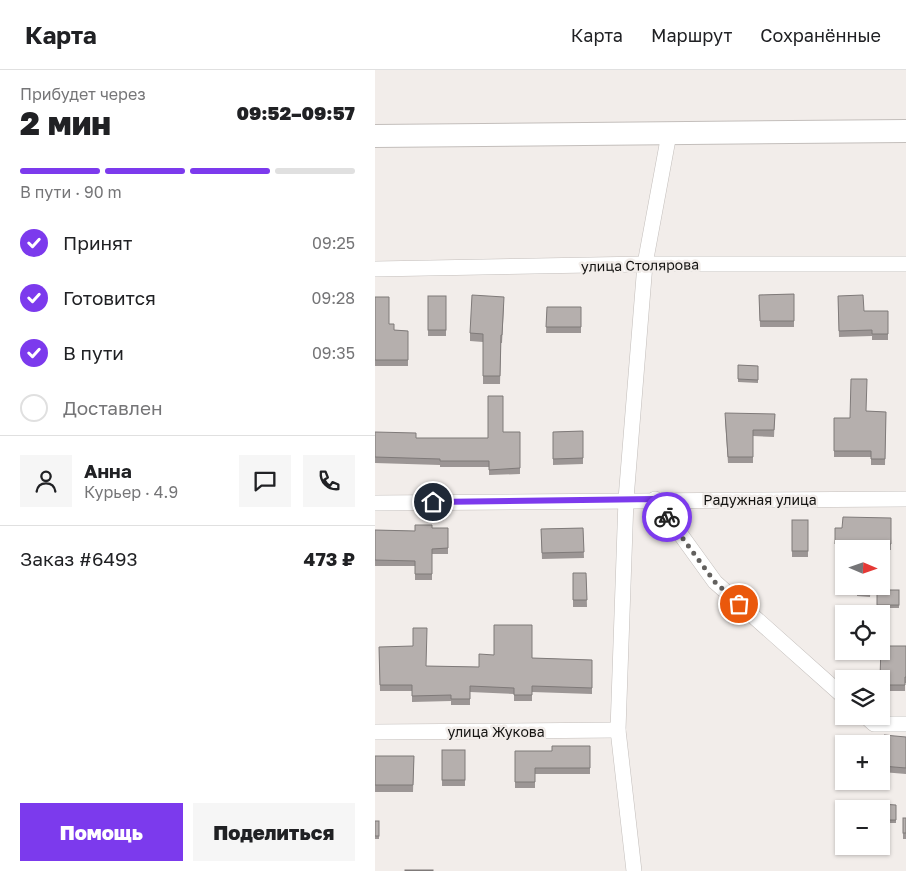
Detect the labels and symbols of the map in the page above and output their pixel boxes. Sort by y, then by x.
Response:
street label: улица Столярова [581,255,699,275]
pin [412,481,454,523]
street label: Радужная улица [703,491,817,508]
courier [642,492,692,542]
north arrow [835,540,890,595]
pin [718,583,760,625]
street label: улица Жукова [447,723,545,740]

